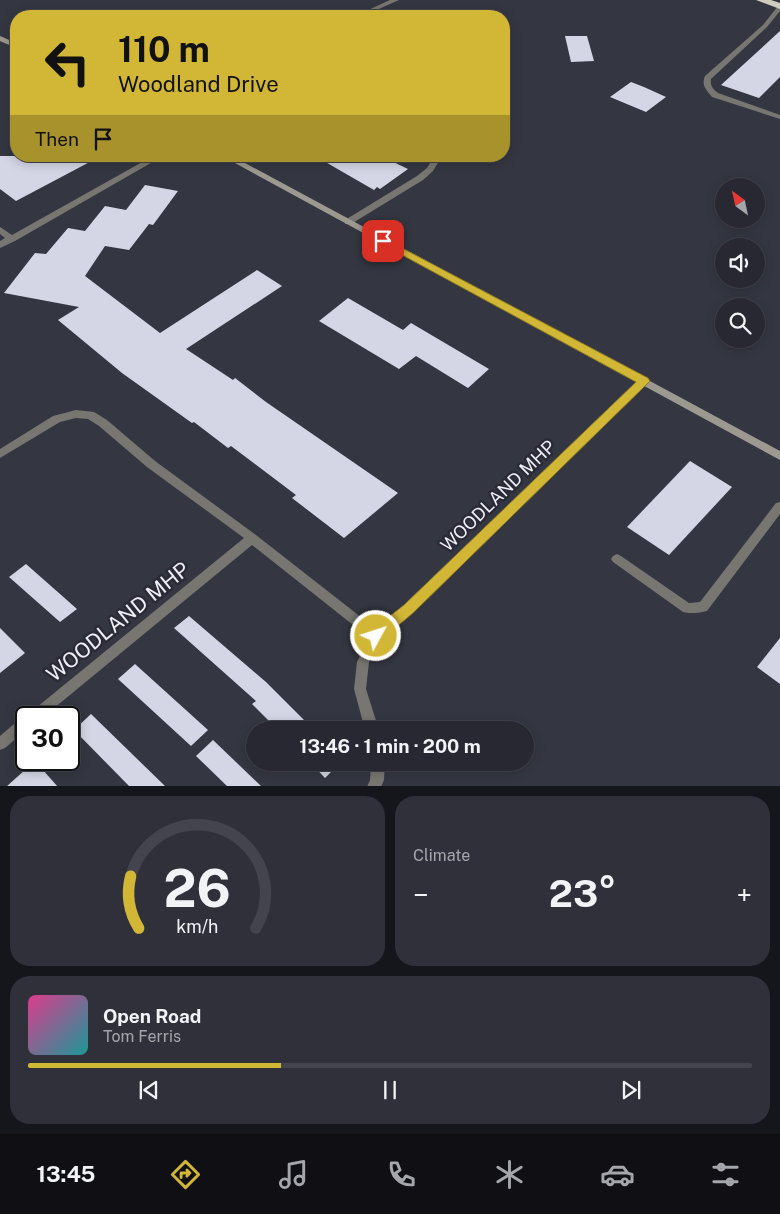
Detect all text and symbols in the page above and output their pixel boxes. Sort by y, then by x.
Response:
text: 110 m [118,29,210,70]
icon: left [35,30,100,95]
text: Woodland Drive [118,71,279,97]
icon: arrive [89,125,117,153]
text: Then [35,128,79,150]
north arrow [715,178,765,228]
map controls [715,178,765,348]
pin [362,220,404,262]
icon: arrive [369,227,397,255]
button: sound [715,238,765,288]
button: search [715,298,765,348]
street label: WOODLAND MHP [436,436,559,556]
street label: WOODLAND MHP [41,557,194,687]
position arrow [349,609,401,661]
speed limit sign: 30 [15,706,80,771]
text: 13:46 · 1 min · 200 m [299,735,481,757]
text: Climate [413,846,470,865]
text: 26 [164,858,231,919]
text: 23° [549,871,616,916]
text: − [413,878,429,911]
text: + [736,878,752,911]
text: km/h [176,916,219,937]
text: Open Road [103,1005,201,1027]
text: Tom Ferris [103,1027,181,1046]
icon: previous [135,1076,163,1104]
icon: pause [376,1076,404,1104]
icon: next [617,1076,645,1104]
icon: directions [168,1157,203,1192]
icon: music [276,1157,311,1192]
icon: phone [384,1157,419,1192]
icon: climate [492,1157,527,1192]
icon: car [600,1157,635,1192]
icon: filters [708,1157,743,1192]
text: 13:45 [37,1161,95,1187]

